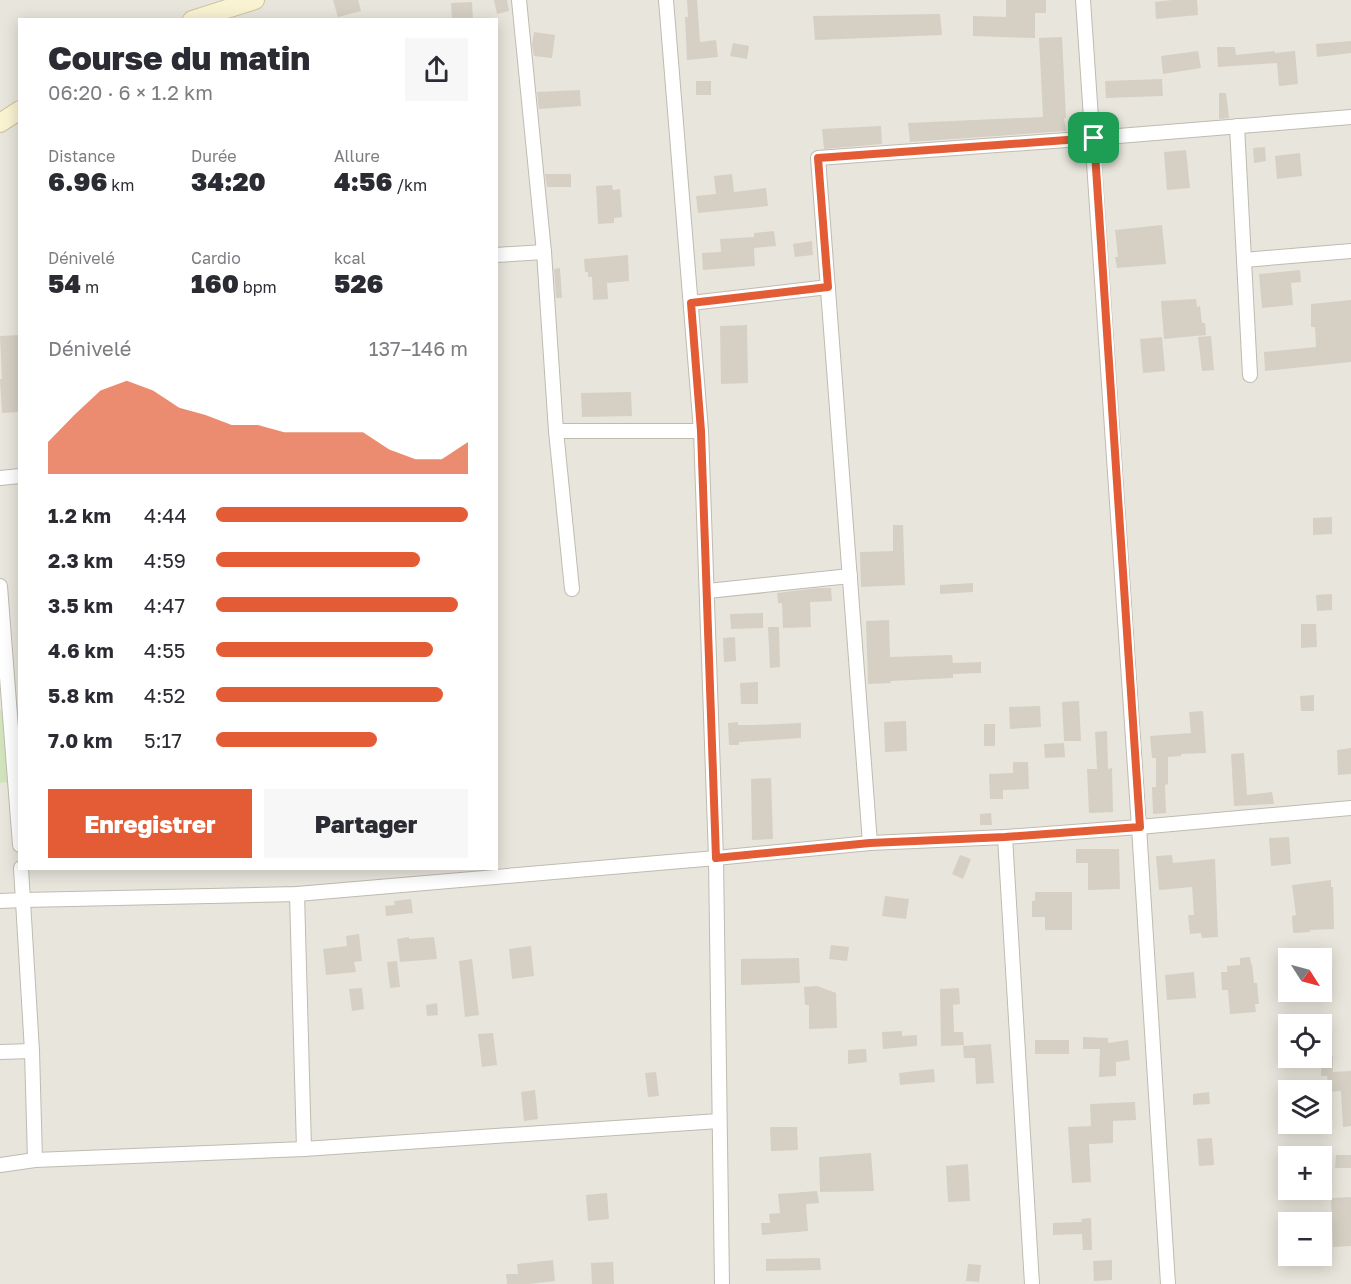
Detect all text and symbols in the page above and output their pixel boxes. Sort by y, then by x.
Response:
text: Course du matin [48,38,310,77]
button: share [405,38,468,101]
text: 06:20 · 6 × 1.2 km [48,80,213,104]
pin [1068,112,1119,163]
icon: arrive [1077,121,1110,154]
text: Distance [48,146,115,166]
text: Durée [191,146,237,166]
text: Allure [334,146,380,166]
text: 6.96 [48,166,107,197]
text: 34:20 [191,166,266,197]
text: 4:56 [334,166,392,197]
text: km [107,175,134,195]
text: /km [392,175,427,195]
text: Dénivelé [48,248,115,268]
text: Cardio [191,248,241,268]
text: kcal [334,248,366,268]
text: 54 [48,268,81,299]
text: 160 [191,268,239,299]
text: 526 [334,268,383,299]
text: m [81,277,99,297]
text: bpm [239,277,277,297]
text: Dénivelé [48,336,131,360]
text: 137–146 m [369,336,468,360]
text: 1.2 km [48,503,111,527]
text: 4:44 [144,503,187,527]
text: 2.3 km [48,548,113,572]
text: 4:59 [144,548,186,572]
text: 3.5 km [48,593,113,617]
text: 4:47 [144,593,185,617]
text: 4.6 km [48,638,114,662]
text: 4:55 [144,638,185,662]
text: 5.8 km [48,683,114,707]
text: 4:52 [144,683,185,707]
text: 7.0 km [48,728,112,752]
text: 5:17 [144,728,182,752]
button: Enregistrer [48,789,252,858]
button: Partager [264,789,468,858]
north arrow [1278,948,1332,1002]
map controls [1278,948,1332,1266]
button: locate [1278,1014,1332,1068]
button: layers [1278,1080,1332,1134]
button: + [1278,1146,1332,1200]
button: − [1278,1212,1332,1266]

